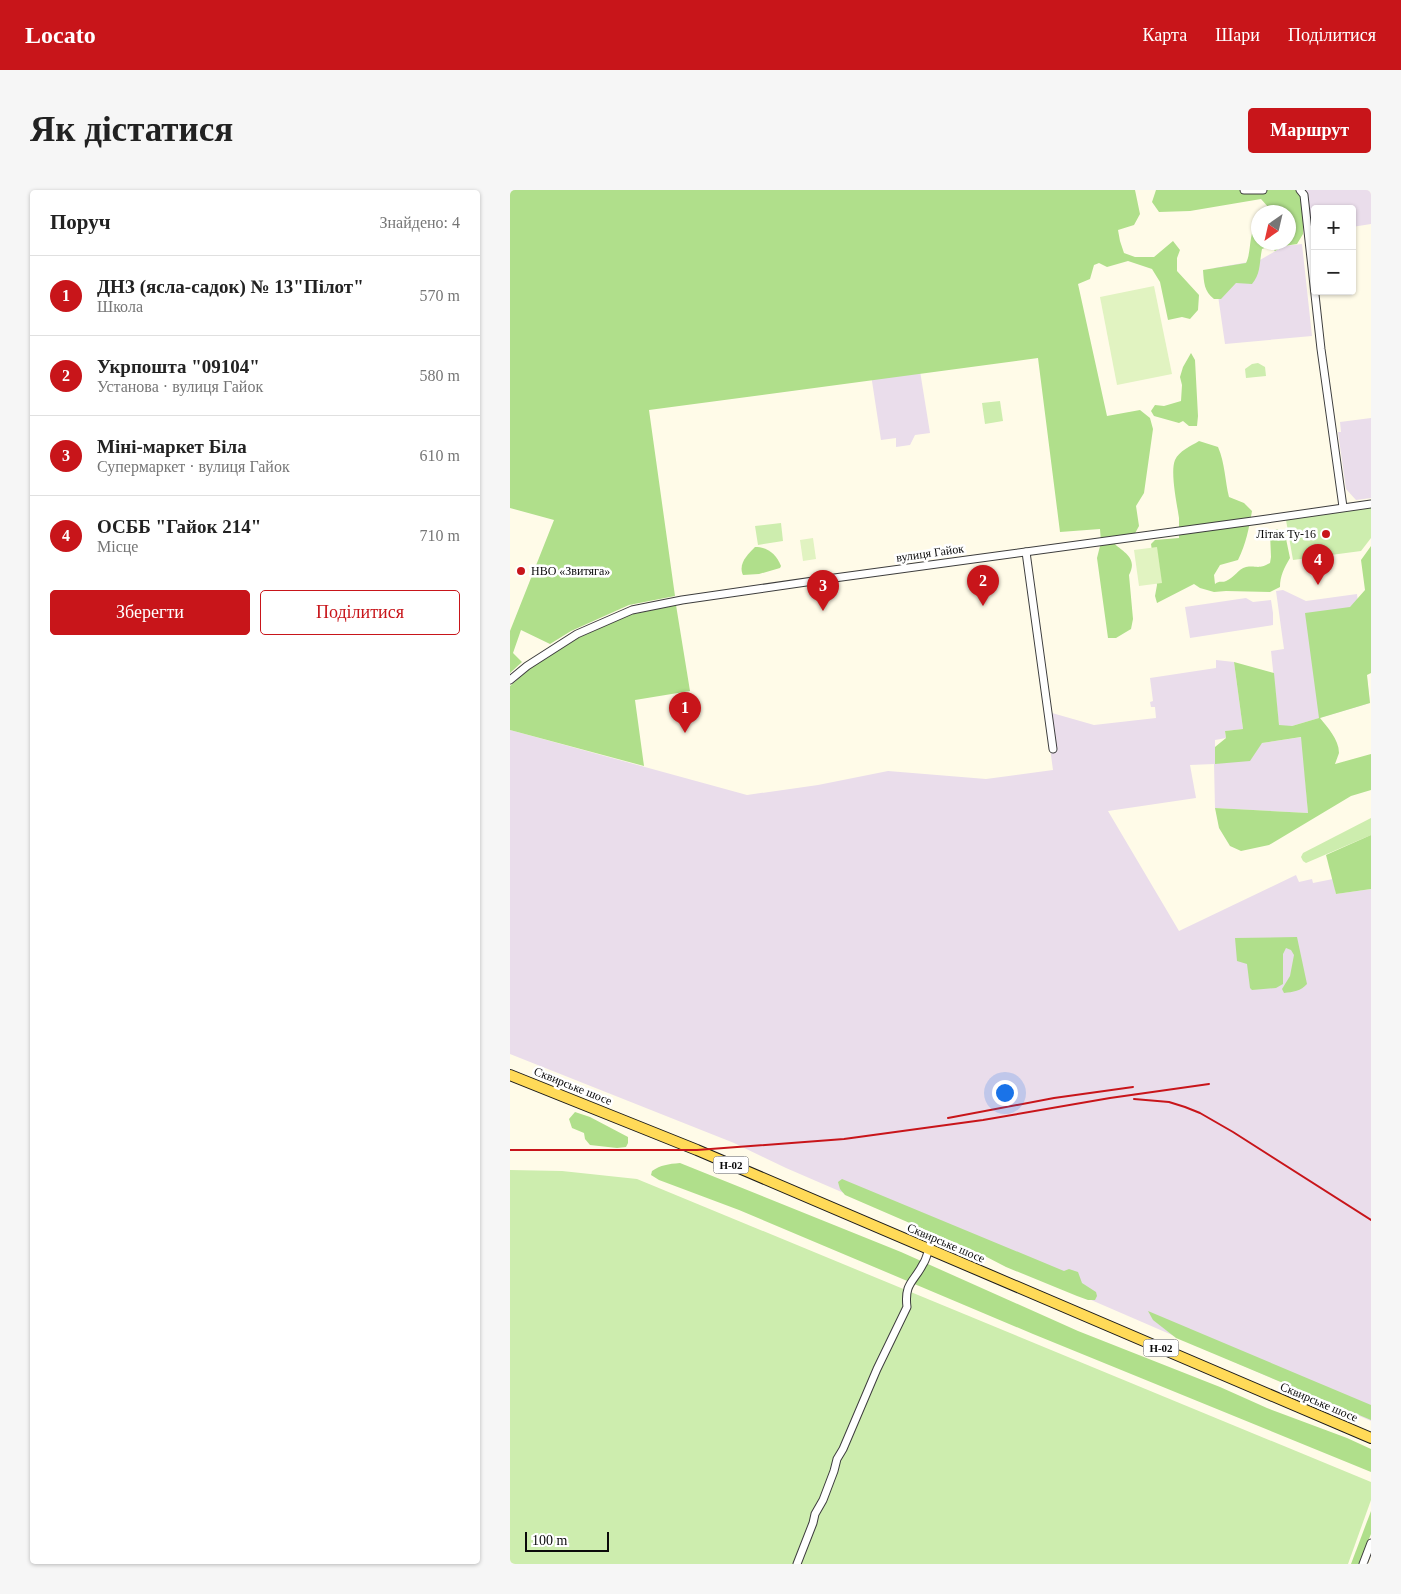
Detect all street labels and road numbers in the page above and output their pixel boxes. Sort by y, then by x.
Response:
street label: вулиця Гайок [895,541,965,565]
street label: Сквирське шосе [532,1064,614,1108]
road number: Н-02 [714,1156,748,1174]
street label: Сквирське шосе [905,1220,987,1266]
road number: Н-02 [1144,1340,1178,1356]
street label: Сквирське шосе [1278,1379,1360,1425]

